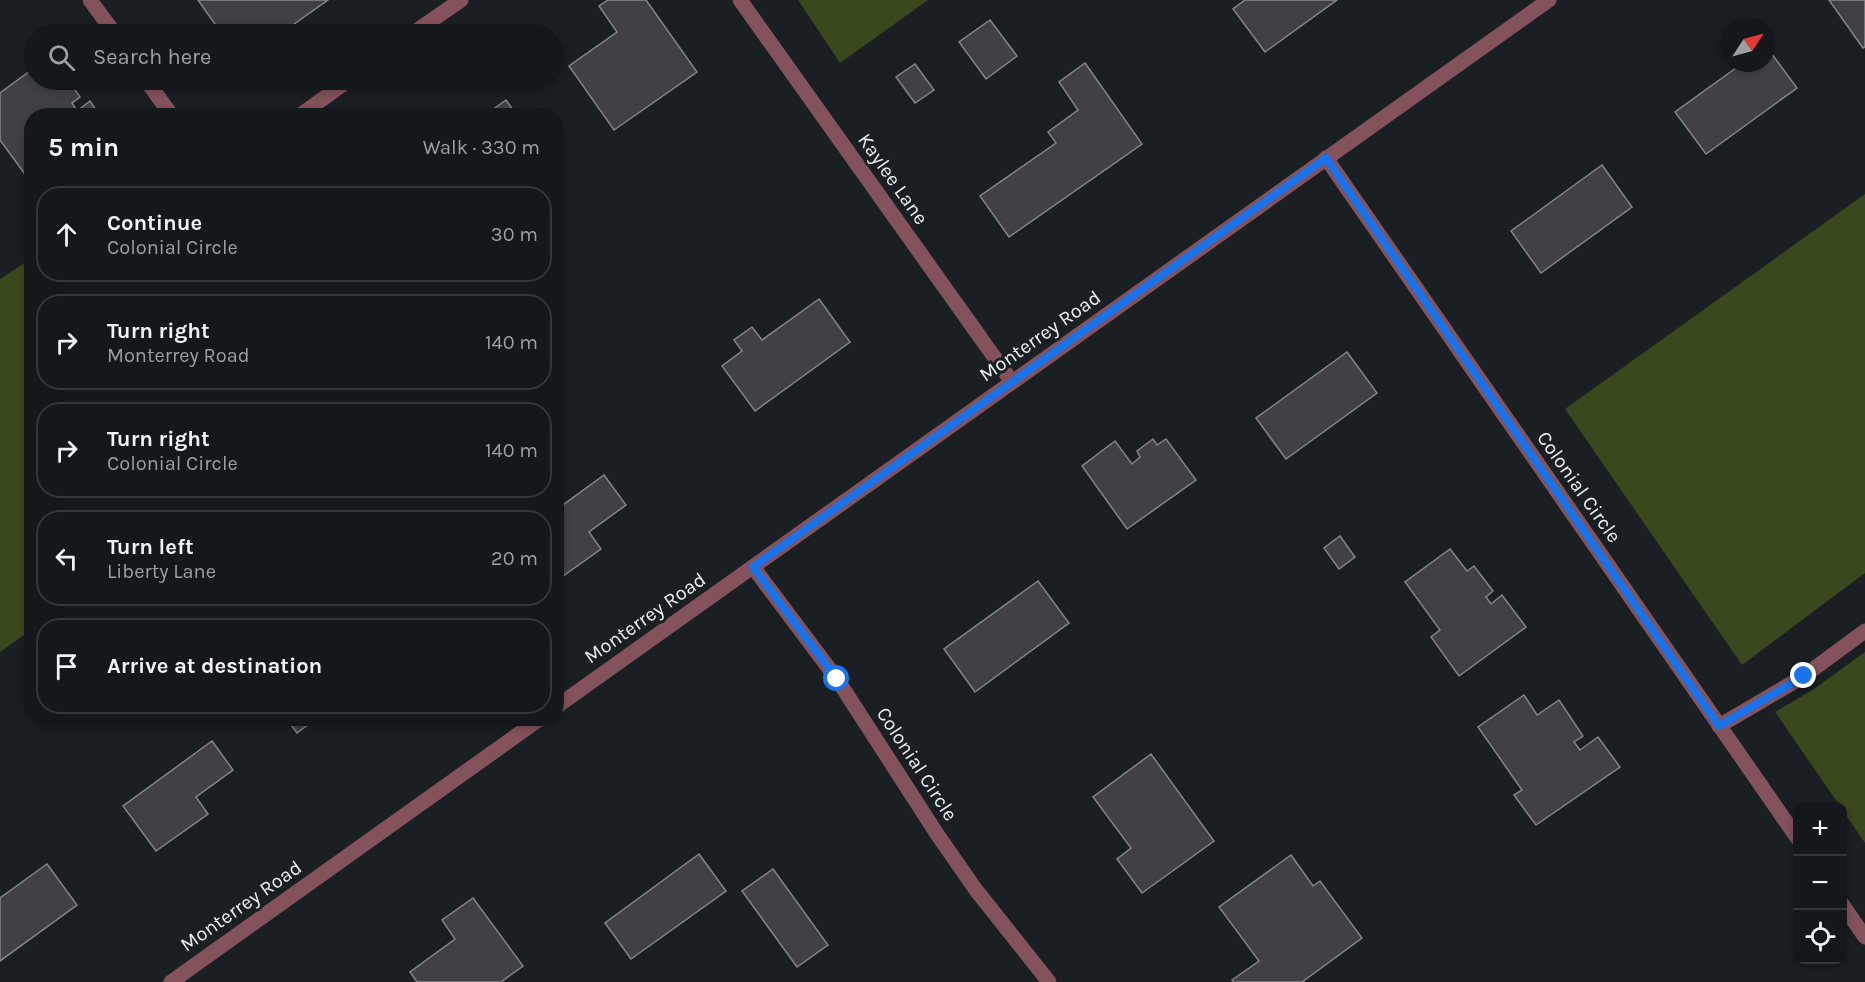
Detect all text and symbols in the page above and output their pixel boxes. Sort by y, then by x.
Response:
north arrow [1721,18,1775,72]
search box [24,24,564,90]
icon: search [45,41,78,74]
text: Search here [93,44,211,70]
street label: Kaylee Lane [853,129,933,229]
text: 5 min [48,132,119,163]
text: Walk · 330 m [423,136,540,159]
text: Continue [107,210,202,236]
icon: ahead [50,218,83,251]
text: 30 m [491,223,538,246]
text: Colonial Circle [107,236,238,259]
street label: Monterrey Road [975,286,1105,386]
text: Turn right [107,318,210,344]
icon: right [50,326,83,359]
text: 140 m [485,331,538,354]
text: Monterrey Road [107,344,250,367]
text: Turn right [107,426,210,452]
street label: Colonial Circle [1532,427,1626,547]
icon: right [50,434,83,467]
text: 140 m [485,439,538,462]
text: Colonial Circle [107,452,238,475]
text: Turn left [107,534,194,560]
icon: left [50,542,83,575]
text: 20 m [491,547,538,570]
text: Liberty Lane [107,560,216,583]
street label: Monterrey Road [580,568,710,668]
icon: arrive [50,650,83,683]
text: Arrive at destination [107,653,322,679]
route end [1790,662,1816,688]
route start [823,665,849,691]
street label: Colonial Circle [872,703,962,825]
map controls [1793,802,1847,964]
button: + [1793,802,1847,856]
street label: Monterrey Road [176,856,306,956]
button: − [1793,856,1847,910]
button: locate [1793,910,1847,964]

